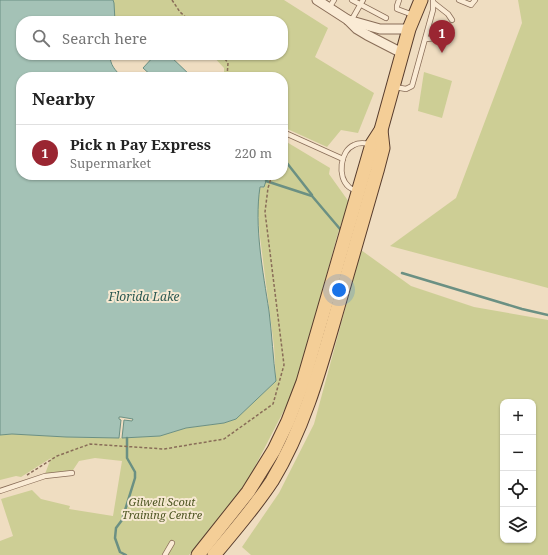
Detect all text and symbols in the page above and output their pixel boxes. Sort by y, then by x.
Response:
search box [16,16,288,60]
pin: 1 [429,20,455,53]
icon: search [30,27,52,49]
text: Search here [62,28,147,48]
text: Nearby [32,87,95,110]
text: Pick n Pay Express [70,134,211,154]
text: 1 [41,144,49,162]
text: 220 m [235,144,272,162]
text: Supermarket [70,154,151,172]
your location [329,280,349,300]
water label: Florida Lake [108,288,179,305]
map controls [500,399,536,543]
button: + [500,399,536,435]
button: − [500,435,536,471]
button: locate [500,471,536,507]
park label: Gilwell Scout Training Centre [122,494,203,522]
button: layers [500,507,536,543]

